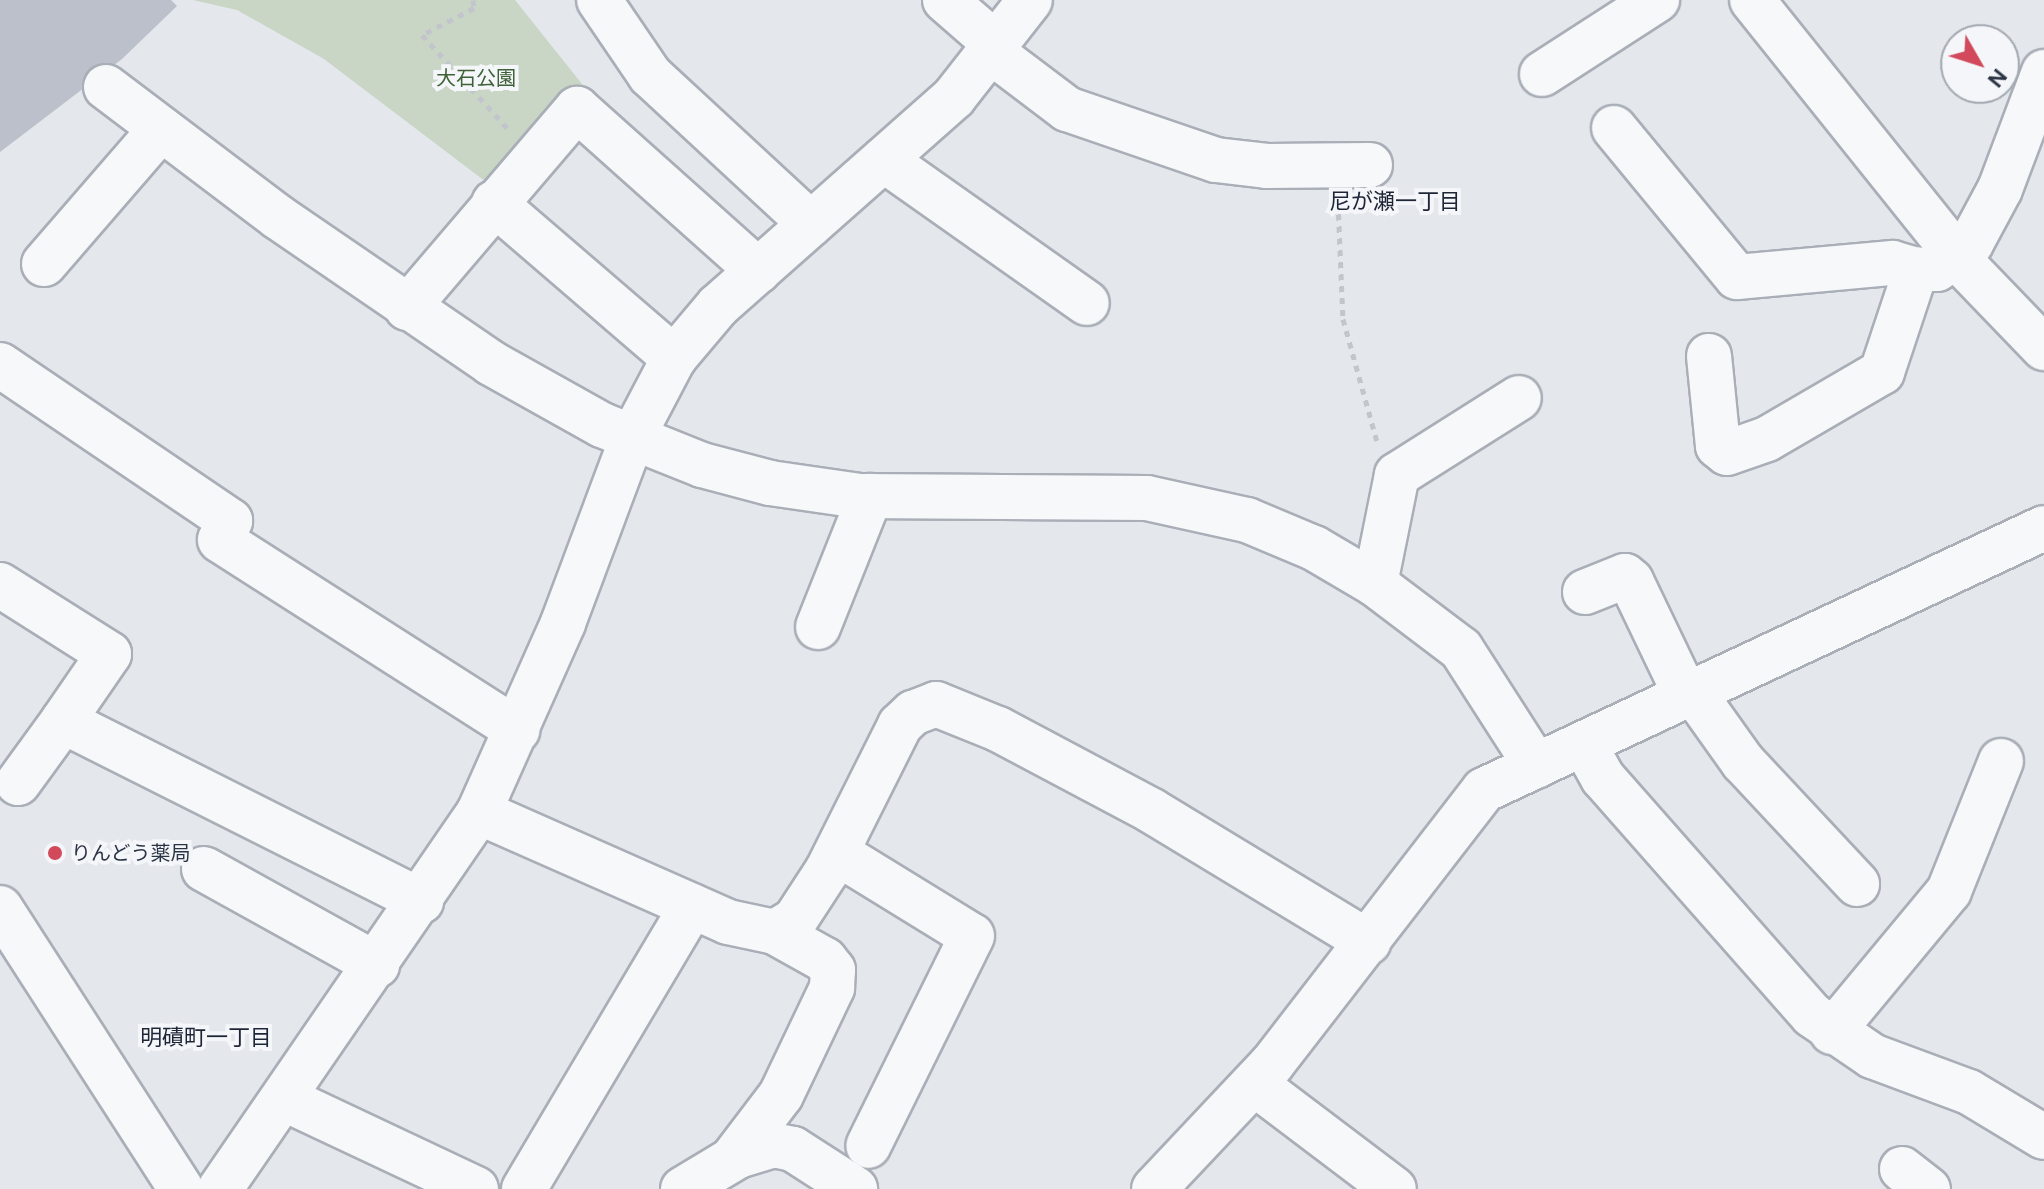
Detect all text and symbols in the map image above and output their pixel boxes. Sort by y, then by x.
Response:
north arrow [1940,24,2020,104]
text: N [1981,63,2014,94]
park label: 大石公園 [436,66,516,90]
district label: 尼が瀬一丁目 [1329,189,1461,215]
place label: りんどう薬局 [71,841,191,865]
marker: りんどう薬局 [46,844,64,862]
district label: 明磧町一丁目 [140,1025,272,1051]

